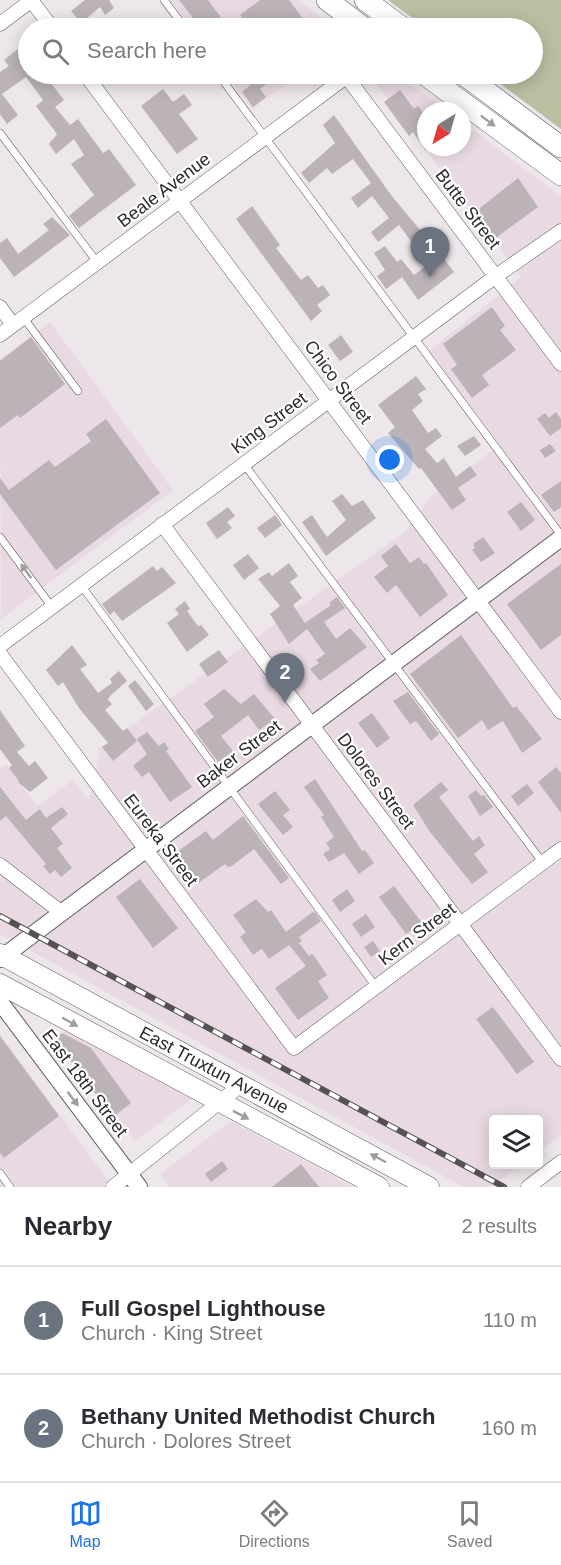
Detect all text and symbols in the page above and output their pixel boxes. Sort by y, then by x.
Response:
search box [18,18,543,84]
icon: search [39,35,72,68]
text: Search here [87,38,207,63]
north arrow [417,102,471,156]
one-way arrow [480,115,496,127]
street label: Beale Avenue [114,149,214,231]
street label: Butte Street [431,165,505,253]
pin: 1 [410,228,450,277]
street label: Chico Street [300,336,376,428]
street label: King Street [227,388,311,458]
your location [375,445,404,474]
one-way arrow [21,564,33,579]
pin: 2 [266,654,304,703]
street label: Baker Street [193,716,285,792]
street label: Dolores Street [333,729,419,833]
street label: Eureka Street [120,790,202,890]
street label: Kern Street [375,899,459,969]
one-way arrow [62,1017,79,1027]
street label: East Truxtun Avenue [136,1022,292,1118]
street label: East 18th Street [38,1025,132,1141]
one-way arrow [66,1091,79,1107]
one-way arrow [233,1110,250,1120]
map controls [489,1115,543,1169]
button: layers [489,1115,543,1169]
one-way arrow [369,1153,386,1163]
text: Nearby [24,1211,112,1241]
text: 2 results [461,1215,537,1237]
text: Full Gospel Lighthouse [81,1296,325,1321]
text: 1 [38,1309,49,1331]
text: 110 m [483,1309,537,1331]
text: Church · King Street [81,1322,262,1344]
text: Bethany United Methodist Church [81,1404,435,1429]
text: 2 [38,1417,49,1439]
text: 160 m [481,1417,537,1439]
text: Church · Dolores Street [81,1430,291,1452]
tab: Map [69,1497,102,1551]
tab: Directions [239,1497,310,1551]
tab: Saved [447,1497,492,1551]

